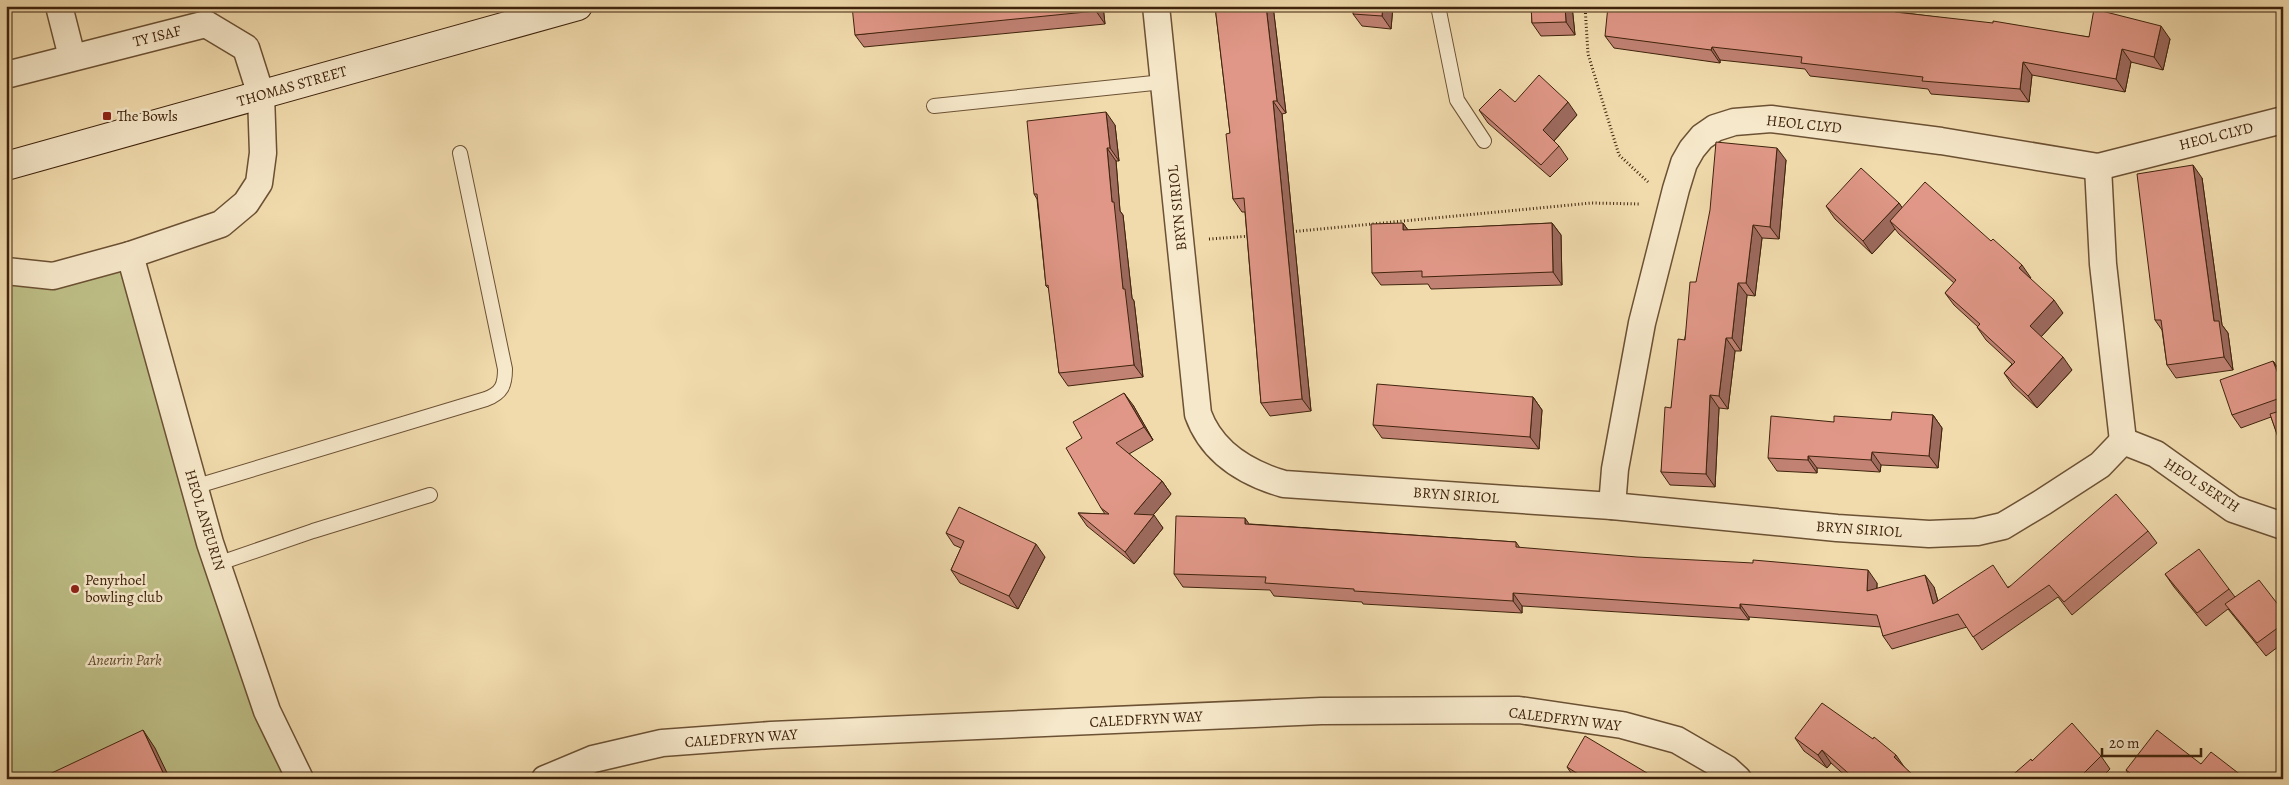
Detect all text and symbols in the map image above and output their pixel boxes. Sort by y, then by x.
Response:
street label: TY ISAF [131,20,184,52]
street label: THOMAS STREET [235,61,350,111]
place label: The Bowls [117,106,178,126]
marker: The Bowls [101,110,113,122]
street label: HEOL CLYD [1765,110,1843,138]
street label: HEOL CLYD [2177,117,2255,155]
street label: BRYN SIRIOL [1163,164,1191,252]
street label: HEOL SERTH [2160,453,2244,517]
street label: HEOL ANEURIN [180,467,230,573]
street label: BRYN SIRIOL [1412,482,1500,508]
street label: BRYN SIRIOL [1815,516,1903,542]
place label: Penyrhoel bowling club [85,570,163,607]
marker: Penyrhoel bowling club [69,583,81,595]
park label: Aneurin Park [87,650,162,670]
street label: CALEDFRYN WAY [1508,702,1623,736]
street label: CALEDFRYN WAY [1089,706,1204,732]
street label: CALEDFRYN WAY [684,724,799,752]
scale bar [2102,725,2200,757]
text: 20 m [2109,733,2140,753]

